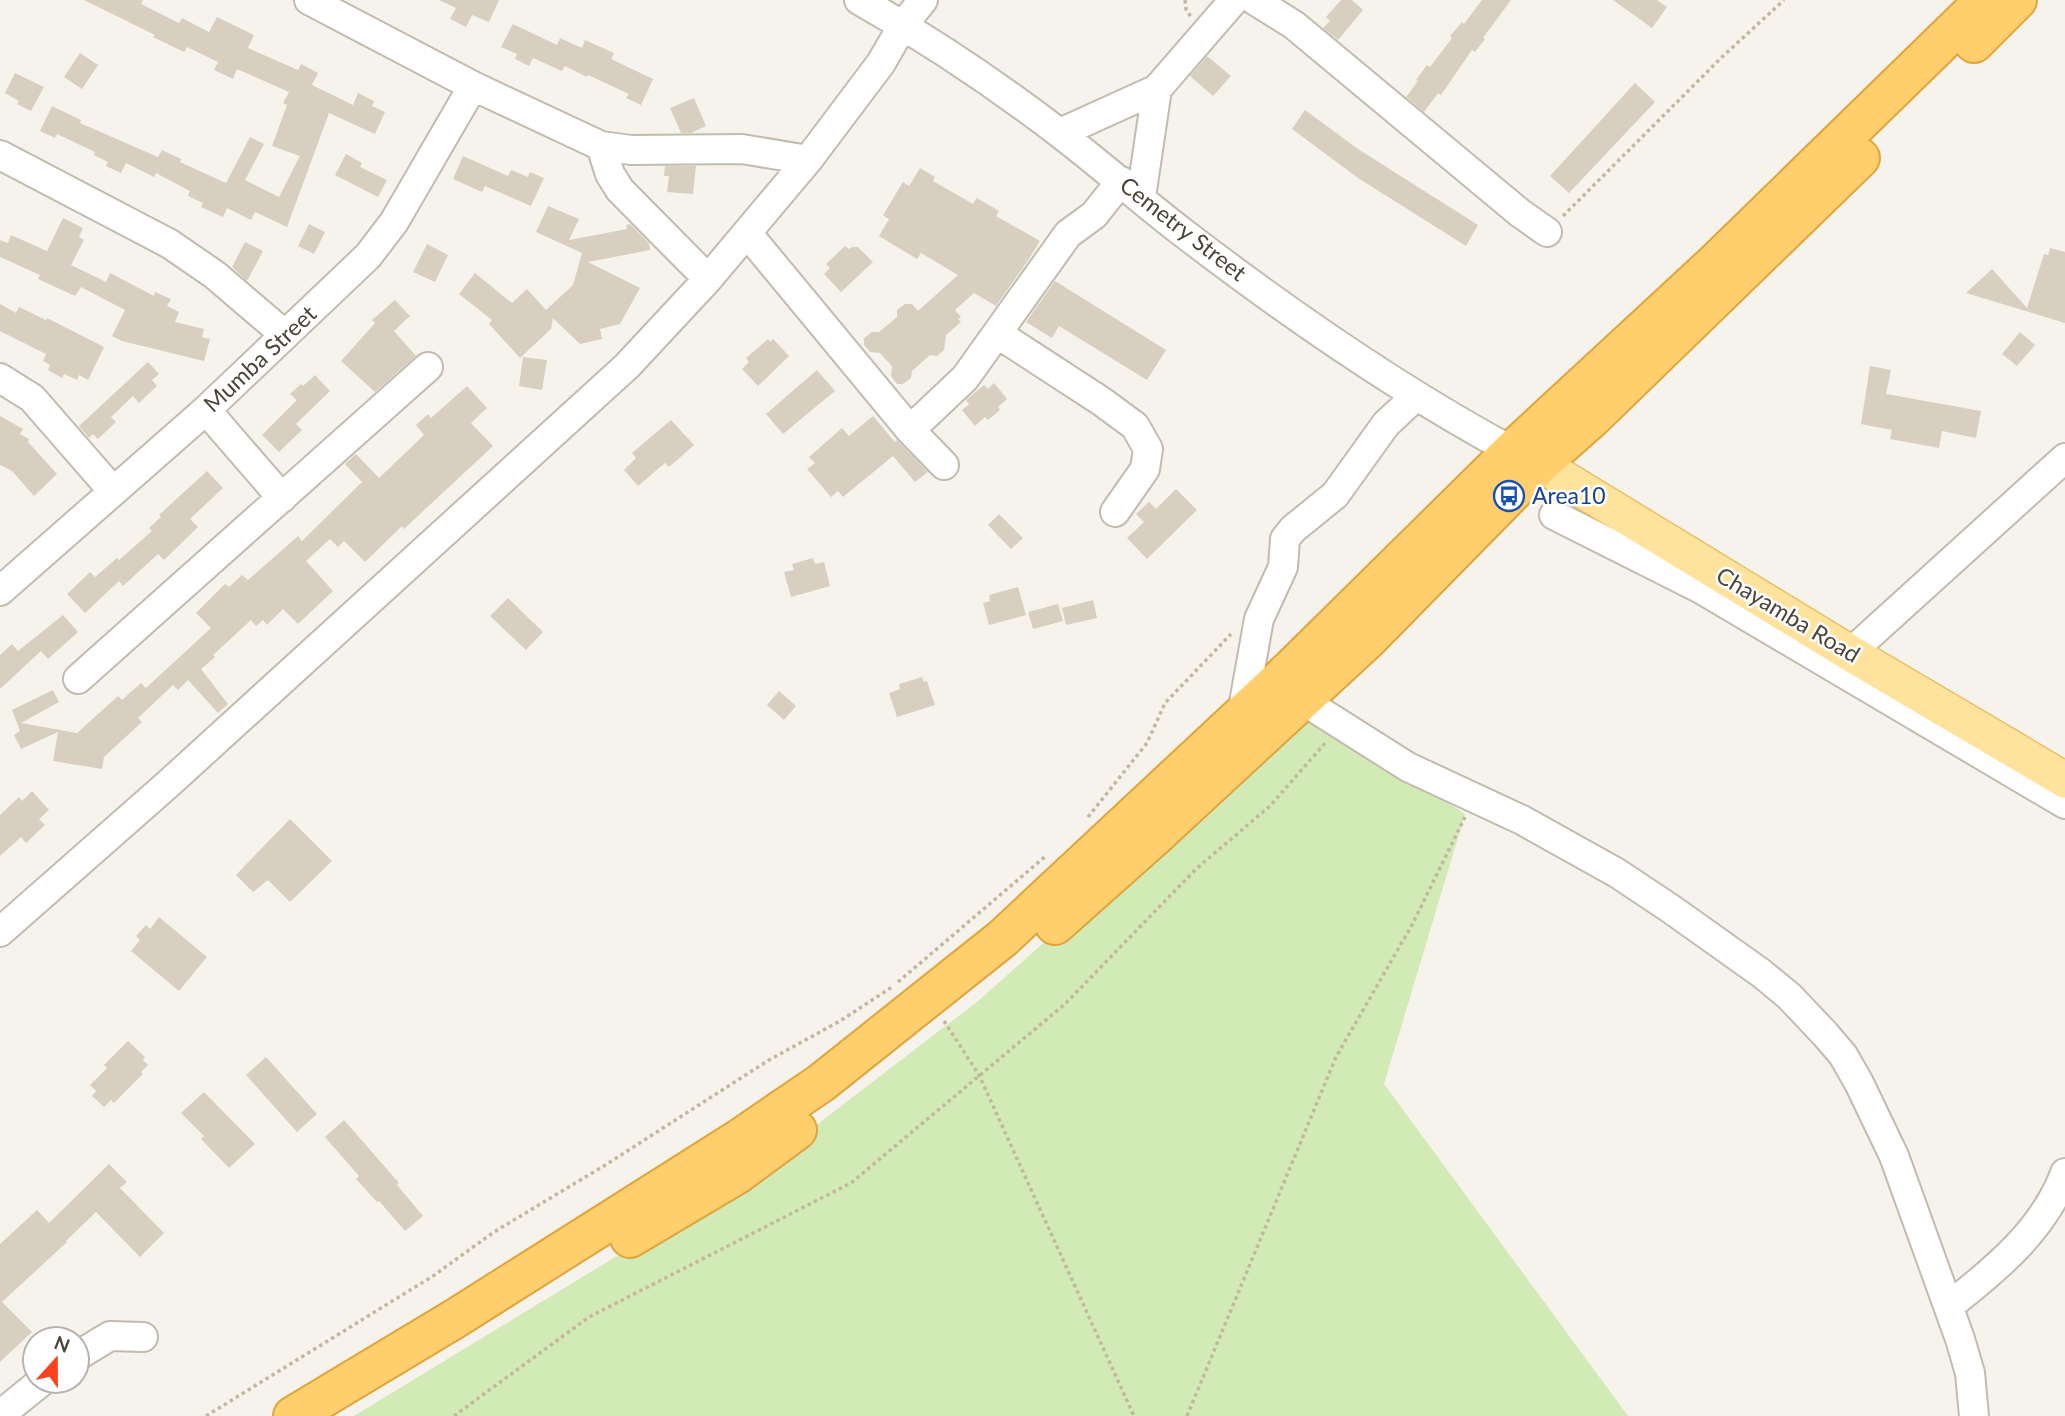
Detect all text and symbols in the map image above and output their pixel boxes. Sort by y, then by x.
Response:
street label: Cemetry Street [1115,170,1253,287]
street label: Mumba Street [197,299,322,417]
bus stop icon: Area10 [1492,479,1526,513]
place label: Area10 [1532,481,1606,509]
street label: Chayamba Road [1712,560,1865,668]
north arrow [21,1325,91,1395]
text: N [51,1330,73,1357]

